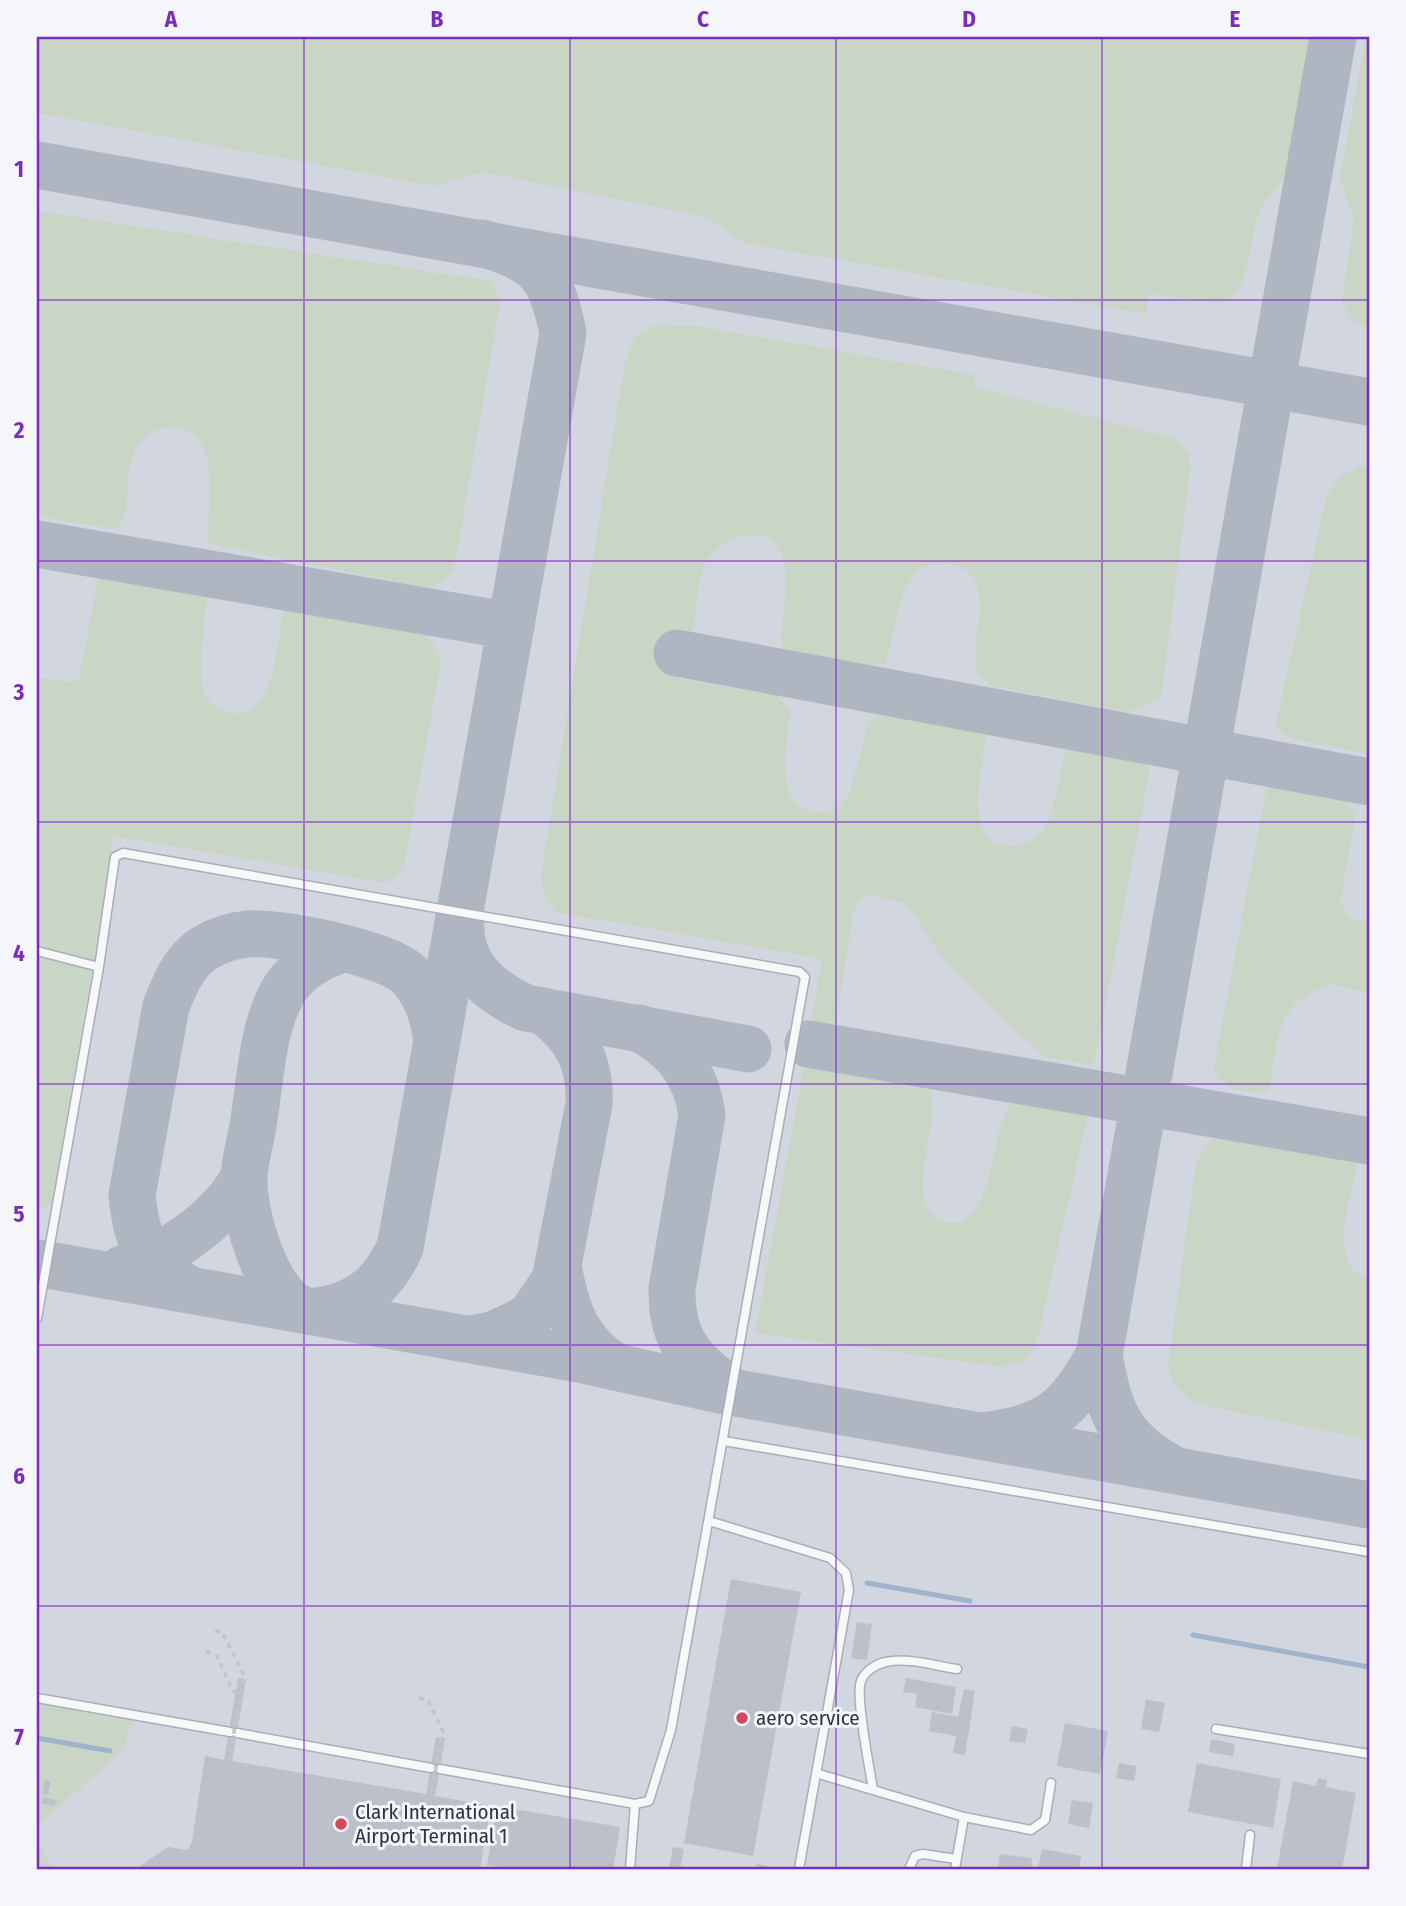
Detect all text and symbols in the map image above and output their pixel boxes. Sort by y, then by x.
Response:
text: A [164,5,178,33]
text: B [431,5,444,33]
text: C [697,5,709,33]
text: D [962,5,976,33]
text: E [1230,5,1241,33]
text: 1 [14,155,24,183]
text: 2 [13,416,25,444]
text: 3 [13,678,25,706]
text: 4 [13,939,25,967]
text: 5 [13,1200,25,1228]
text: 6 [13,1462,25,1490]
place label: aero service [756,1705,860,1731]
marker: aero service [734,1710,750,1726]
text: 7 [14,1723,24,1751]
place label: Clark International Airport Terminal 1 [355,1799,516,1849]
marker: Clark International Airport Terminal 1 [333,1816,349,1832]

